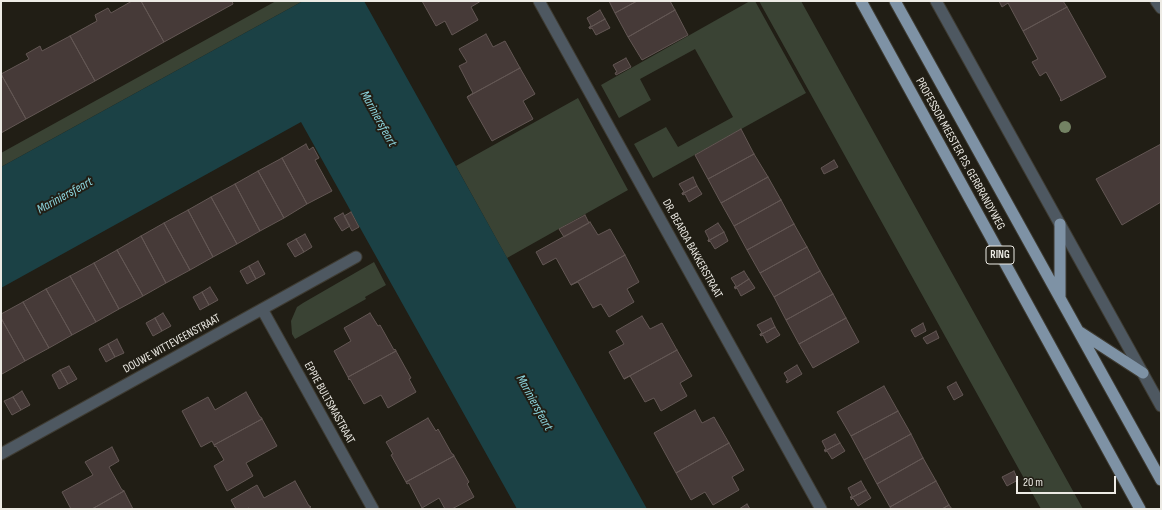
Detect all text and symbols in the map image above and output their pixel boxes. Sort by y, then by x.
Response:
street label: PROFESSOR MEESTER P.S. GERBRANDYWEG [912,75,1008,233]
water label: Mariniersfeart [356,88,400,150]
water label: Mariniersfeart [34,174,96,218]
street label: DR. BEARDA BAKKERSTRAAT [659,197,725,301]
road number: RING [986,246,1014,264]
street label: DOUWE WITTEVEENSTRAAT [121,311,223,377]
street label: EPPIE BULTSMASTRAAT [300,359,358,447]
water label: Mariniersfeart [512,372,556,434]
scale bar [1018,468,1118,494]
text: 20 m [1023,475,1043,490]

